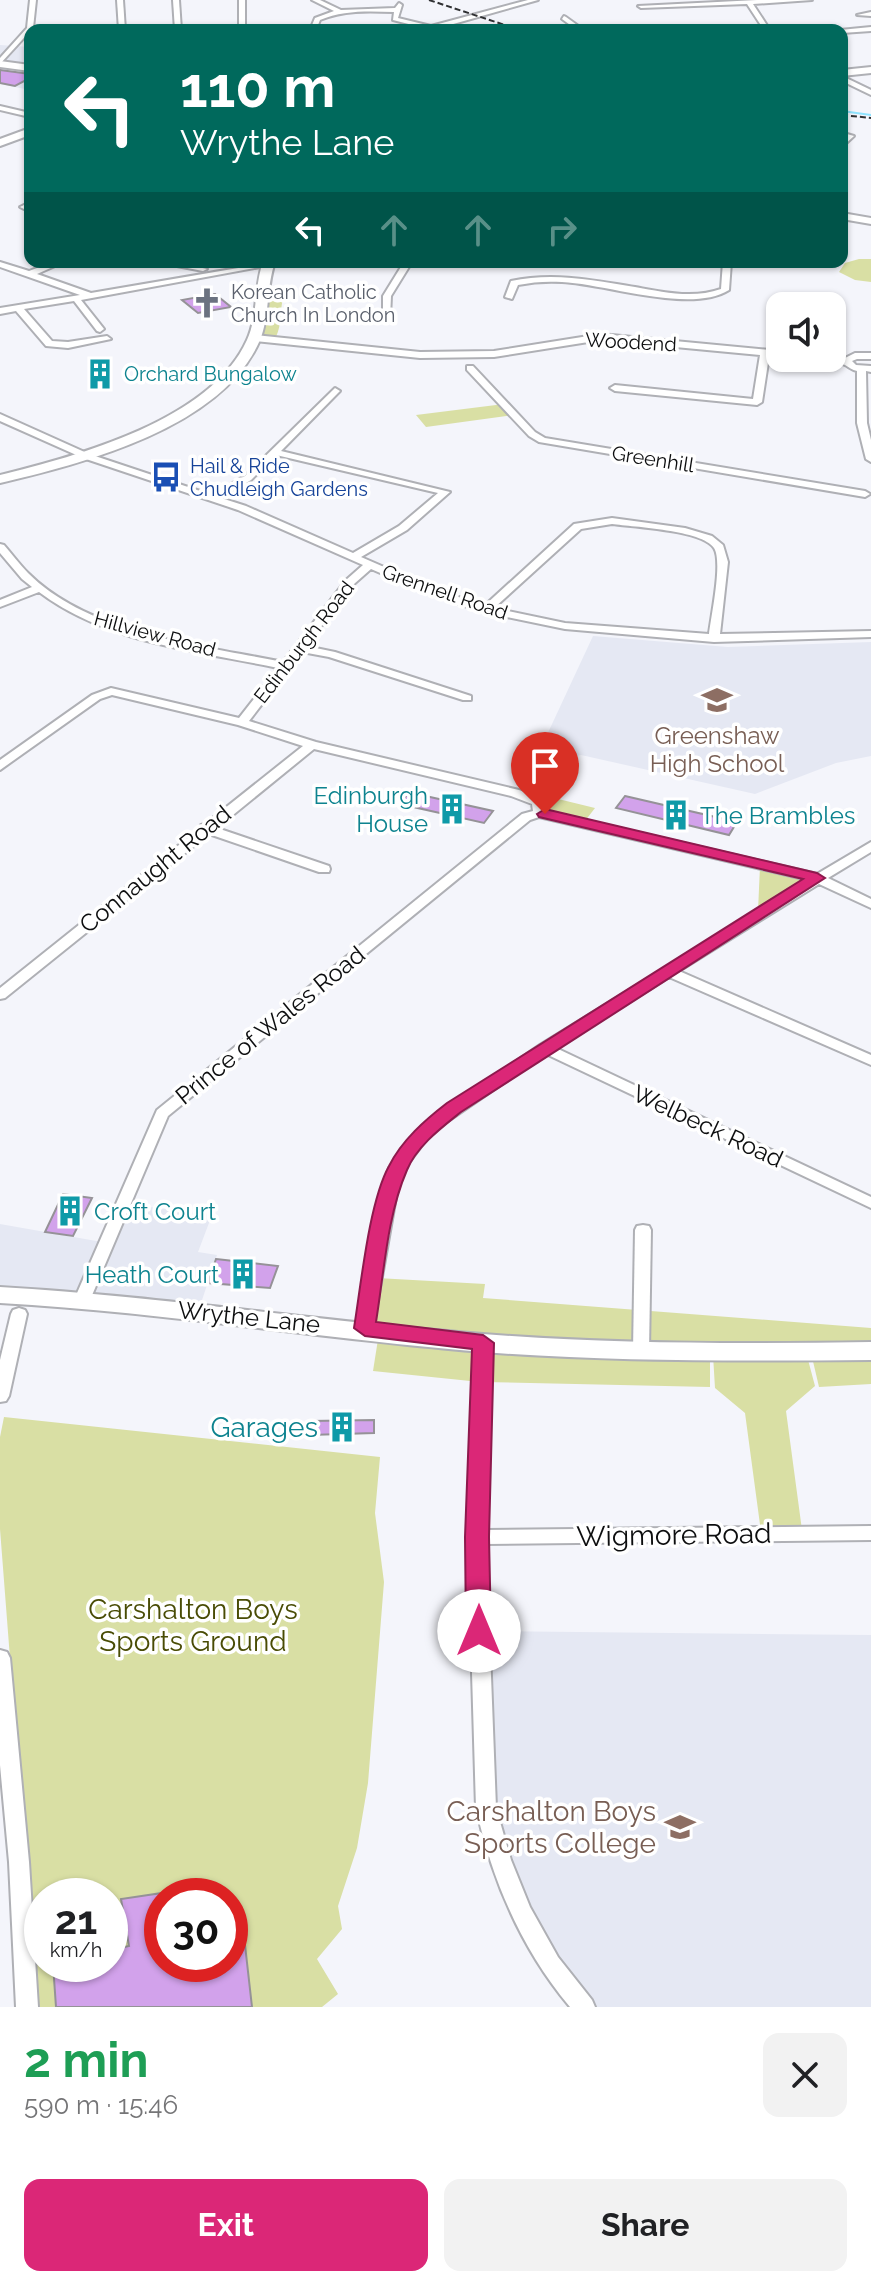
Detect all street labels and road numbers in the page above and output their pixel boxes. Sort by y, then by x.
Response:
street label: Woodend [585,328,677,356]
street label: Greenhill [610,441,696,477]
street label: Grennell Road [379,559,511,625]
street label: Edinburgh Road [249,576,359,708]
street label: Hillview Road [92,606,218,662]
street label: Connaught Road [73,799,237,939]
street label: Prince of Wales Road [169,940,371,1110]
street label: Welbeck Road [628,1078,788,1174]
street label: Wrythe Lane [176,1295,322,1339]
street label: Wigmore Road [576,1517,772,1553]

